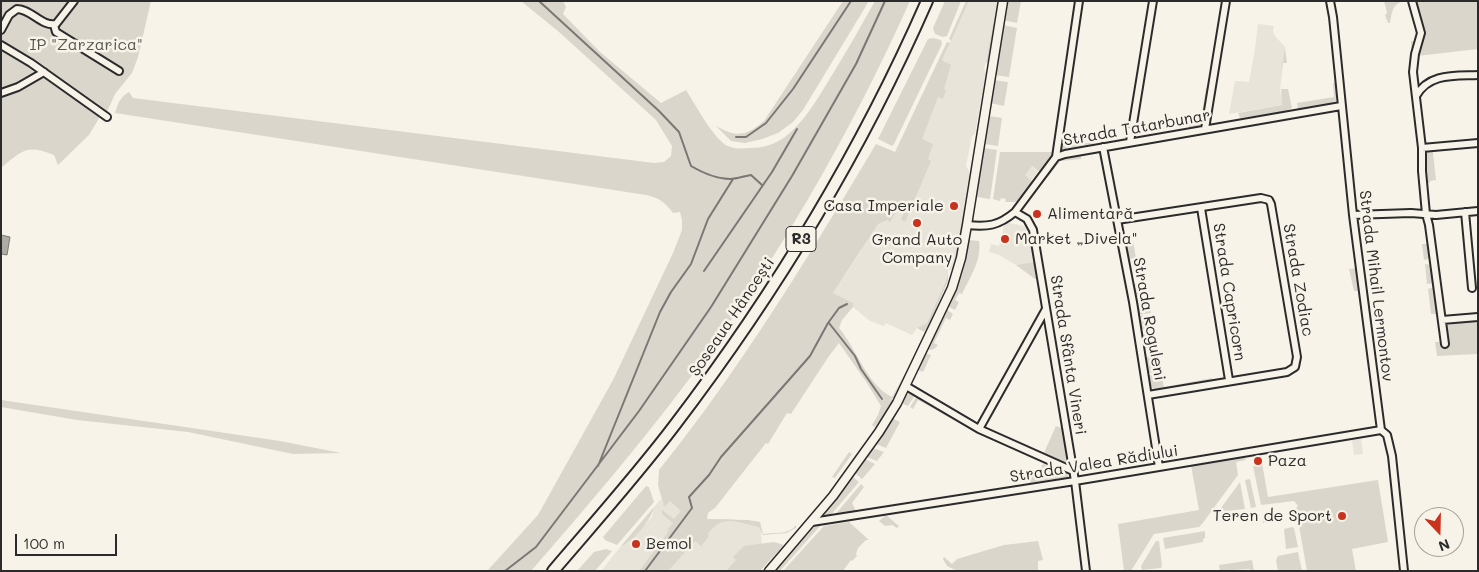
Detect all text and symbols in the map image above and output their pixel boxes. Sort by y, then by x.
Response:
park label: IP "Zarzarica" [29,35,143,55]
street label: Strada Tatarbunar [1062,106,1212,150]
street label: Strada Mihail Lermontov [1355,189,1397,383]
place label: Casa Imperiale [823,196,944,216]
marker: Casa Imperiale [948,200,960,212]
place label: Alimentară [1047,204,1134,224]
marker: Alimentară [1031,208,1043,220]
marker: Grand Auto Company [911,217,923,229]
street label: Strada Capricorn [1209,222,1249,362]
street label: Strada Zodiac [1279,222,1317,338]
road number: R3 [786,226,816,252]
place label: Market „Divela" [1015,229,1137,249]
place label: Grand Auto Company [872,230,962,268]
marker: Market „Divela" [999,233,1011,245]
street label: Șoseaua Hâncești [685,254,779,380]
street label: Strada Roguleni [1129,256,1169,382]
street label: Strada Sfânta Vineri [1046,274,1090,436]
street label: Strada Valea Rădiului [1008,441,1180,487]
place label: Paza [1268,451,1307,471]
marker: Paza [1252,455,1264,467]
place label: Teren de Sport [1213,506,1332,526]
north arrow [1414,507,1464,557]
marker: Teren de Sport [1336,510,1348,522]
scale bar [18,524,120,556]
text: 100 m [23,533,65,553]
place label: Bemol [646,534,692,554]
text: N [1436,535,1453,556]
marker: Bemol [630,538,642,550]

